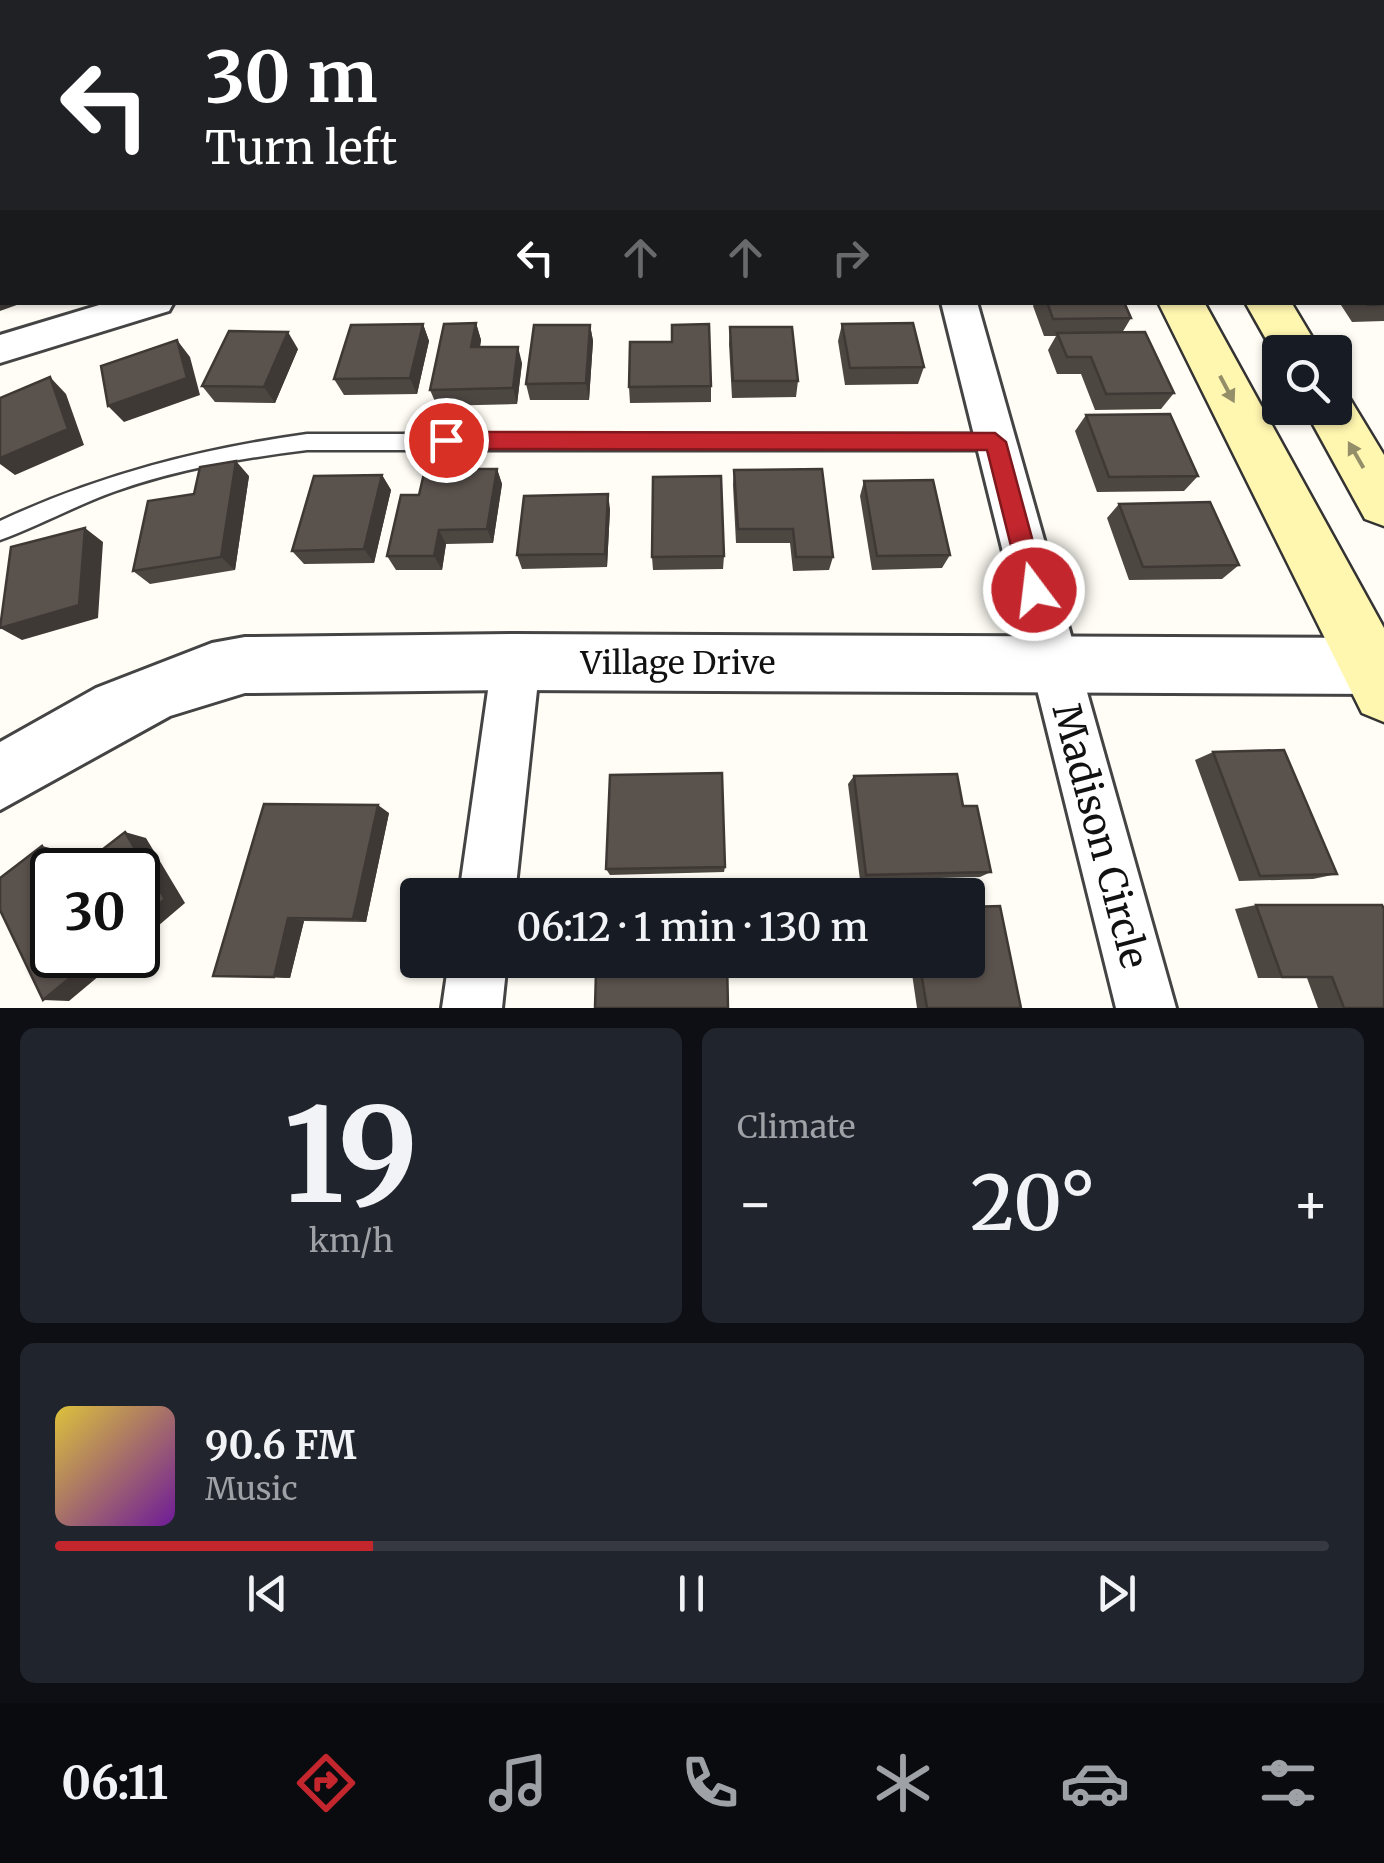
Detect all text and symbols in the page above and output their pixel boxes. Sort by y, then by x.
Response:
text: 30 m [205,33,378,121]
icon: left [40,40,170,170]
text: Turn left [205,120,397,176]
icon: left [508,230,563,285]
icon: ahead [613,230,668,285]
icon: ahead [718,230,773,285]
icon: right [823,230,878,285]
map controls [1262,335,1352,425]
button: search [1262,335,1352,425]
one-way arrow [1218,374,1235,403]
pin [404,398,489,483]
icon: arrive [419,413,474,468]
one-way arrow [1348,441,1366,469]
position arrow [982,538,1086,642]
street label: Village Drive [580,643,775,683]
street label: Madison Circle [1043,699,1158,973]
speed limit sign: 30 [30,848,160,978]
text: 06:12 · 1 min · 130 m [516,904,869,951]
text: 19 [284,1074,418,1237]
text: Climate [737,1107,855,1147]
text: 20° [970,1156,1096,1250]
text: − [737,1169,774,1238]
text: + [1292,1169,1329,1238]
text: km/h [309,1221,393,1261]
text: 90.6 FM [205,1422,356,1469]
text: Music [205,1469,298,1509]
icon: previous [240,1566,295,1621]
icon: pause [664,1566,719,1621]
icon: next [1089,1566,1144,1621]
icon: directions [291,1748,361,1818]
icon: music [483,1748,553,1818]
icon: phone [675,1748,745,1818]
icon: climate [868,1748,938,1818]
icon: car [1060,1748,1130,1818]
icon: filters [1253,1748,1323,1818]
text: 06:11 [61,1755,168,1811]

